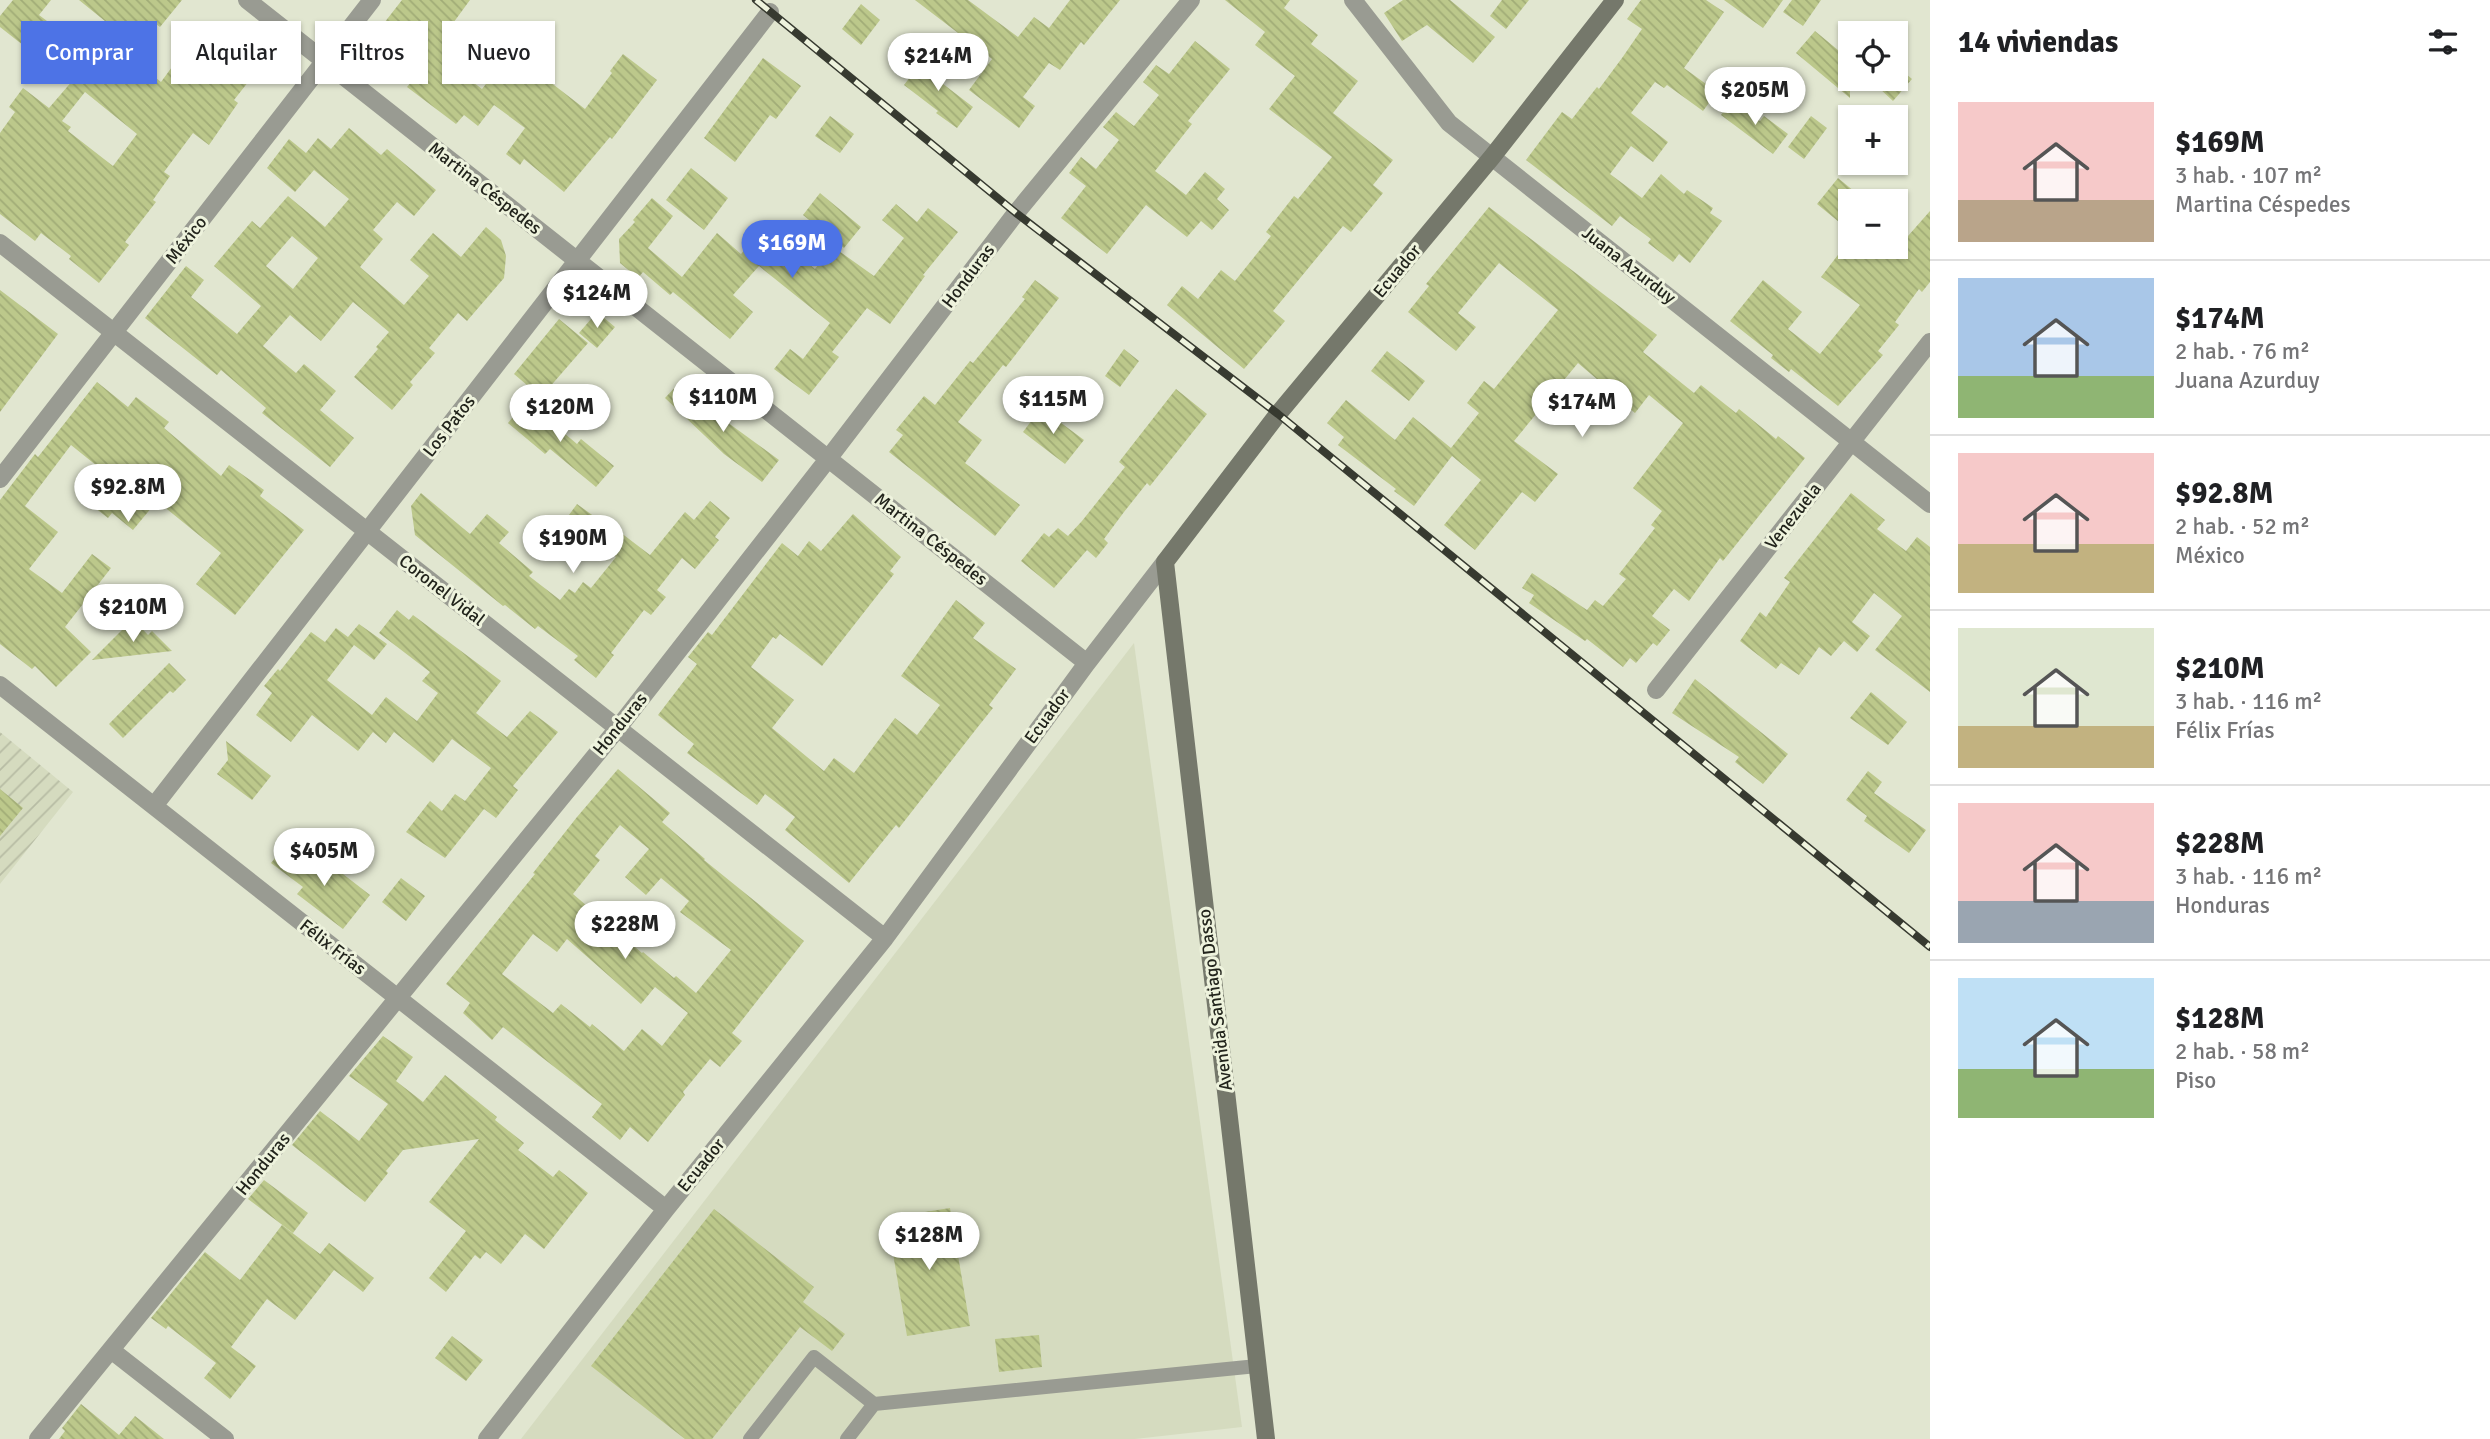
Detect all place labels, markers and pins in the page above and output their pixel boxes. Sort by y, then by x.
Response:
pin: $214M [889,34,987,93]
pin: $205M [1706,68,1804,127]
pin: $169M [743,220,841,280]
pin: $124M [548,270,646,330]
pin: $110M [674,374,772,434]
pin: $115M [1004,376,1102,436]
pin: $174M [1533,380,1631,439]
pin: $120M [511,384,609,444]
pin: $92.8M [71,464,185,524]
pin: $190M [524,516,622,575]
pin: $210M [84,584,182,644]
pin: $405M [275,828,373,888]
pin: $228M [576,902,674,961]
pin: $128M [880,1212,978,1272]

